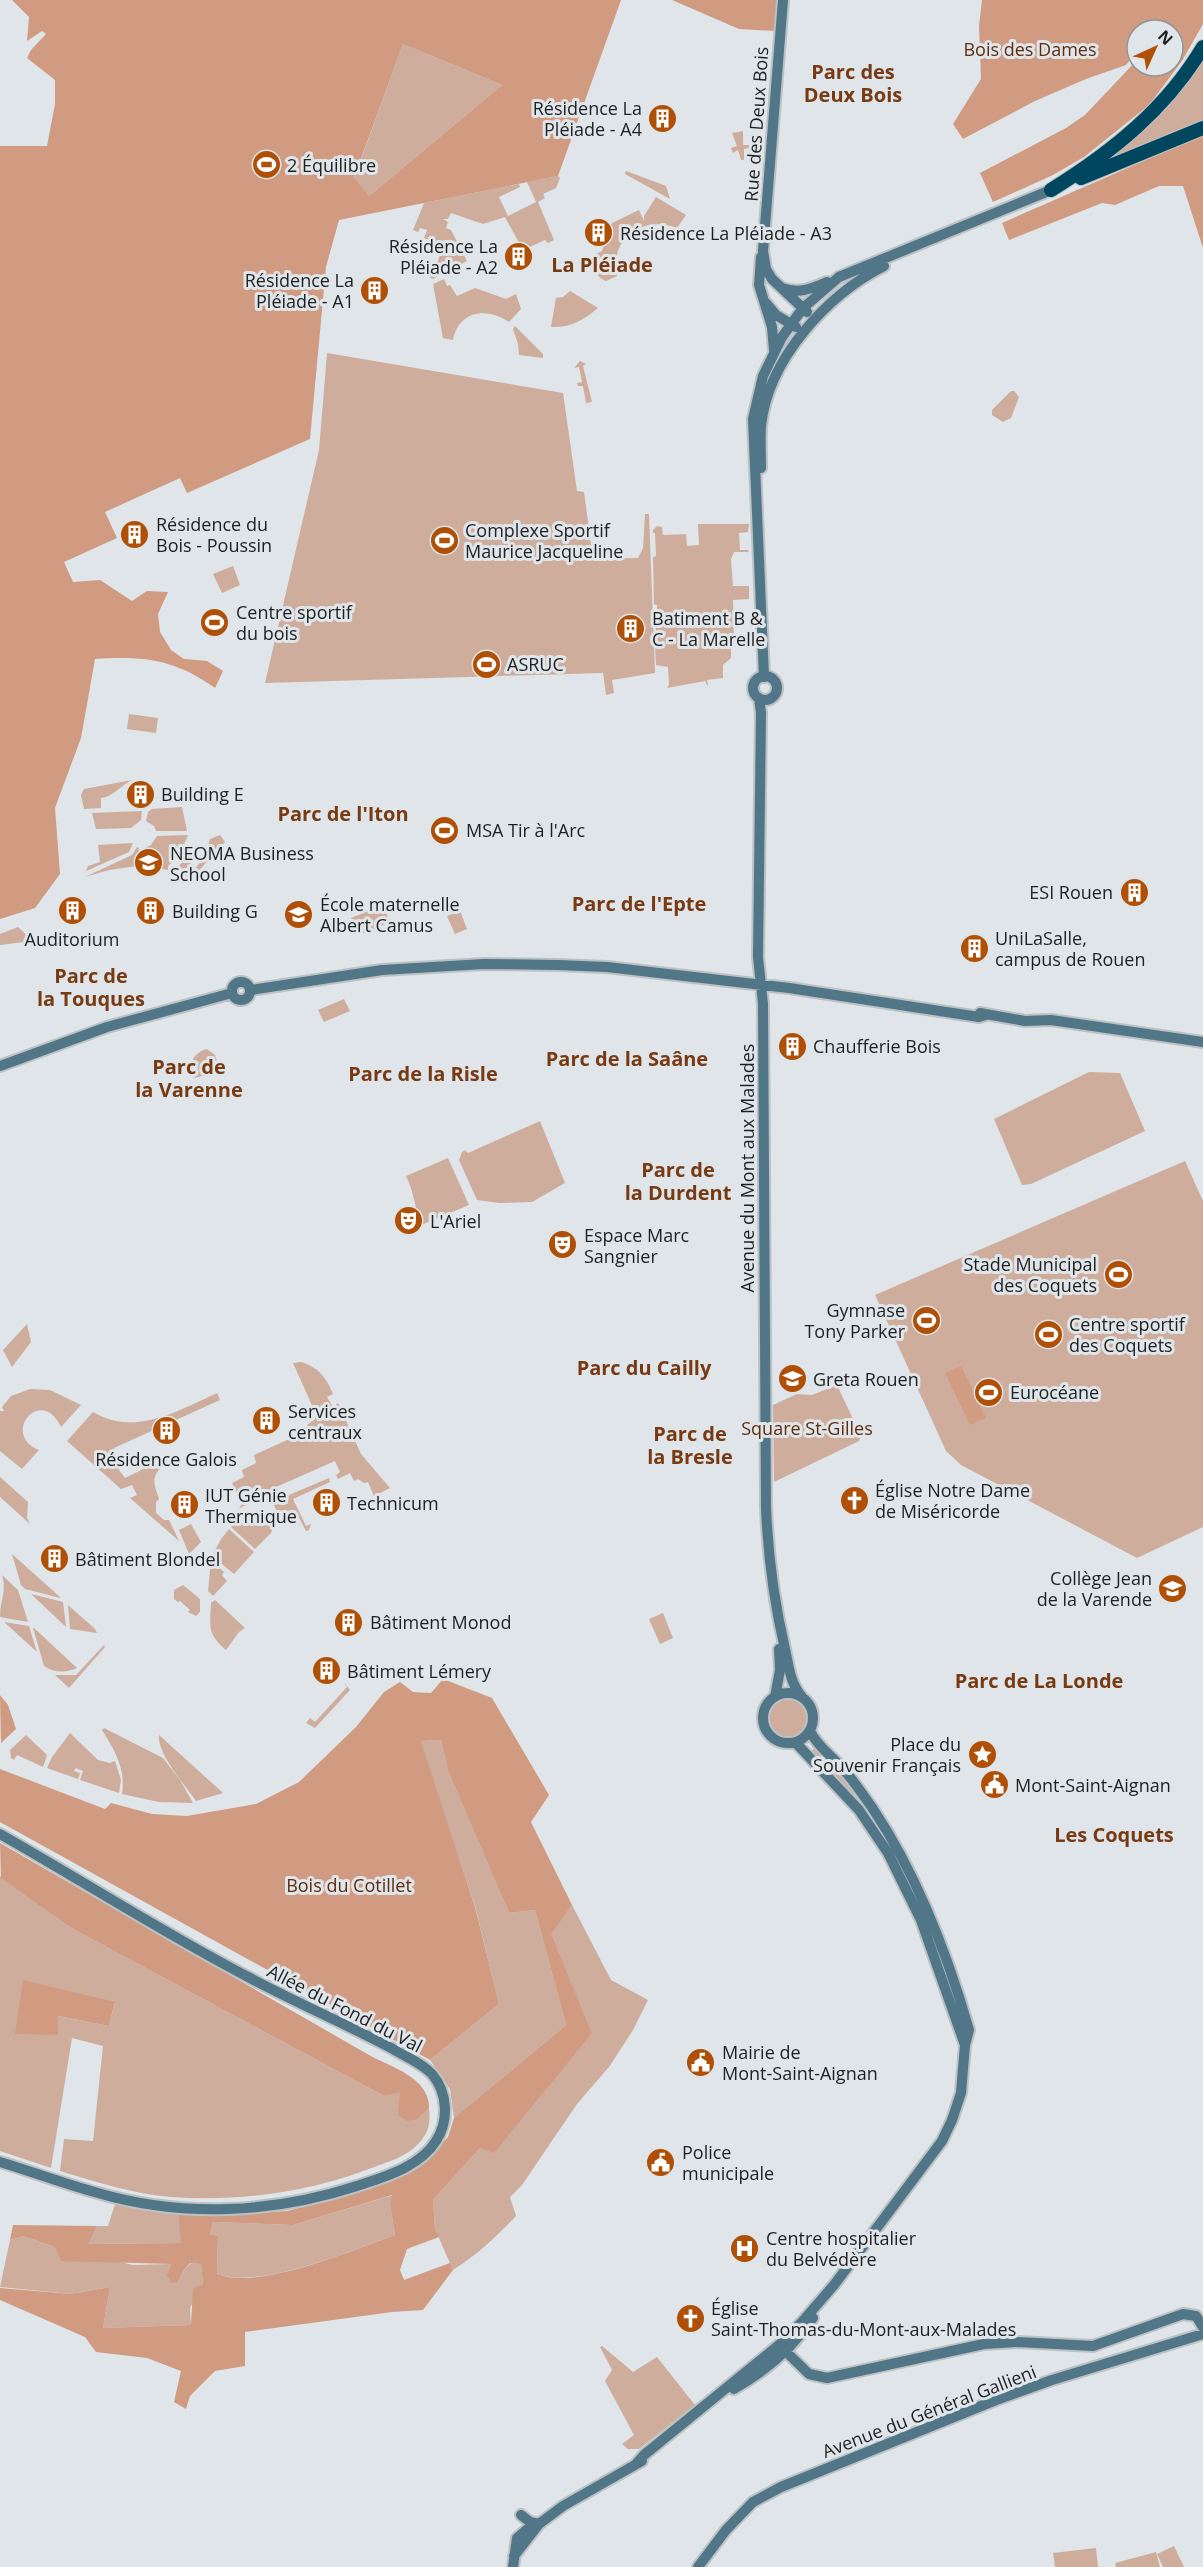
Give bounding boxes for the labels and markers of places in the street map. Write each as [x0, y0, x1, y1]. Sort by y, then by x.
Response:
place label: Résidence La Pléiade - A4 [533, 96, 642, 141]
building icon: Résidence La Pléiade - A4 [647, 102, 679, 134]
sports icon: 2 Équilibre [250, 149, 282, 181]
place label: 2 Équilibre [287, 153, 376, 177]
building icon: Résidence La Pléiade - A3 [583, 217, 615, 249]
place label: Résidence La Pléiade - A3 [620, 221, 832, 245]
place label: Résidence La Pléiade - A2 [389, 234, 498, 279]
building icon: Résidence La Pléiade - A2 [503, 240, 535, 272]
place label: Résidence La Pléiade - A1 [245, 268, 354, 313]
building icon: Résidence La Pléiade - A1 [359, 274, 391, 306]
place label: Résidence du Bois - Poussin [156, 512, 272, 557]
building icon: Résidence du Bois - Poussin [119, 518, 151, 550]
place label: Complexe Sportif Maurice Jacqueline [465, 518, 623, 563]
sports icon: Complexe Sportif Maurice Jacqueline [428, 524, 460, 556]
place label: Centre sportif du bois [236, 600, 353, 645]
sports icon: Centre sportif du bois [199, 606, 231, 638]
place label: Batiment B & C - La Marelle [652, 606, 765, 651]
building icon: Batiment B & C - La Marelle [615, 612, 647, 644]
sports icon: ASRUC [470, 648, 502, 680]
place label: ASRUC [507, 652, 564, 676]
building icon: Building E [124, 778, 156, 810]
place label: Building E [161, 782, 244, 806]
sports icon: MSA Tir à l'Arc [429, 814, 461, 846]
place label: MSA Tir à l'Arc [466, 818, 586, 842]
place label: NEOMA Business School [170, 841, 314, 886]
school or university icon: NEOMA Business School [133, 847, 165, 879]
building icon: ESI Rouen [1118, 876, 1150, 908]
place label: ESI Rouen [1029, 880, 1113, 904]
place label: École maternelle Albert Camus [320, 892, 460, 937]
building icon: Auditorium [56, 894, 88, 926]
building icon: Building G [135, 895, 167, 927]
school or university icon: École maternelle Albert Camus [283, 898, 315, 930]
place label: Building G [172, 899, 258, 923]
place label: UniLaSalle, campus de Rouen [995, 926, 1146, 971]
place label: Auditorium [25, 927, 119, 951]
building icon: UniLaSalle, campus de Rouen [958, 932, 990, 964]
building icon: Chaufferie Bois [776, 1030, 808, 1062]
place label: Chaufferie Bois [813, 1034, 941, 1058]
theatre icon: L'Ariel [393, 1205, 425, 1237]
place label: L'Ariel [430, 1209, 481, 1233]
place label: Espace Marc Sangnier [584, 1223, 690, 1268]
theatre icon: Espace Marc Sangnier [547, 1229, 579, 1261]
place label: Stade Municipal des Coquets [963, 1252, 1097, 1297]
sports icon: Stade Municipal des Coquets [1102, 1258, 1134, 1290]
place label: Gymnase Tony Parker [804, 1298, 906, 1343]
sports icon: Gymnase Tony Parker [910, 1304, 942, 1336]
place label: Centre sportif des Coquets [1069, 1312, 1186, 1357]
sports icon: Centre sportif des Coquets [1032, 1318, 1064, 1350]
school or university icon: Greta Rouen [776, 1363, 808, 1395]
place label: Greta Rouen [813, 1367, 919, 1391]
sports icon: Eurocéane [973, 1376, 1005, 1408]
place label: Eurocéane [1010, 1380, 1099, 1404]
place label: Services centraux [288, 1399, 363, 1444]
building icon: Services centraux [251, 1405, 283, 1437]
building icon: Résidence Galois [150, 1414, 182, 1446]
place label: Résidence Galois [95, 1447, 237, 1471]
place label: Église Notre Dame de Miséricorde [875, 1478, 1030, 1523]
place label: IUT Génie Thermique [205, 1483, 297, 1528]
church icon: Église Notre Dame de Miséricorde [838, 1484, 870, 1516]
building icon: Technicum [310, 1487, 342, 1519]
building icon: IUT Génie Thermique [168, 1489, 200, 1521]
place label: Technicum [347, 1491, 439, 1515]
building icon: Bâtiment Blondel [38, 1543, 70, 1575]
place label: Bâtiment Blondel [75, 1547, 220, 1571]
place label: Collège Jean de la Varende [1037, 1566, 1152, 1611]
school or university icon: Collège Jean de la Varende [1157, 1572, 1189, 1604]
building icon: Bâtiment Monod [333, 1606, 365, 1638]
place label: Bâtiment Monod [370, 1610, 511, 1634]
building icon: Bâtiment Lémery [310, 1655, 342, 1687]
place label: Bâtiment Lémery [347, 1659, 492, 1683]
place label: Place du Souvenir Français [813, 1732, 961, 1777]
place icon: Place du Souvenir Français [966, 1738, 998, 1770]
public building icon: Mont-Saint-Aignan [978, 1769, 1010, 1801]
place label: Mont-Saint-Aignan [1015, 1773, 1171, 1797]
place label: Mairie de Mont-Saint-Aignan [722, 2040, 878, 2085]
public building icon: Mairie de Mont-Saint-Aignan [685, 2046, 717, 2078]
place label: Police municipale [682, 2140, 774, 2185]
public building icon: Police municipale [645, 2146, 677, 2178]
place label: Centre hospitalier du Belvédère [766, 2226, 917, 2271]
hospital icon: Centre hospitalier du Belvédère [729, 2232, 761, 2264]
place label: Église Saint-Thomas-du-Mont-aux-Malades [711, 2296, 1016, 2341]
church icon: Église Saint-Thomas-du-Mont-aux-Malades [674, 2302, 706, 2334]

